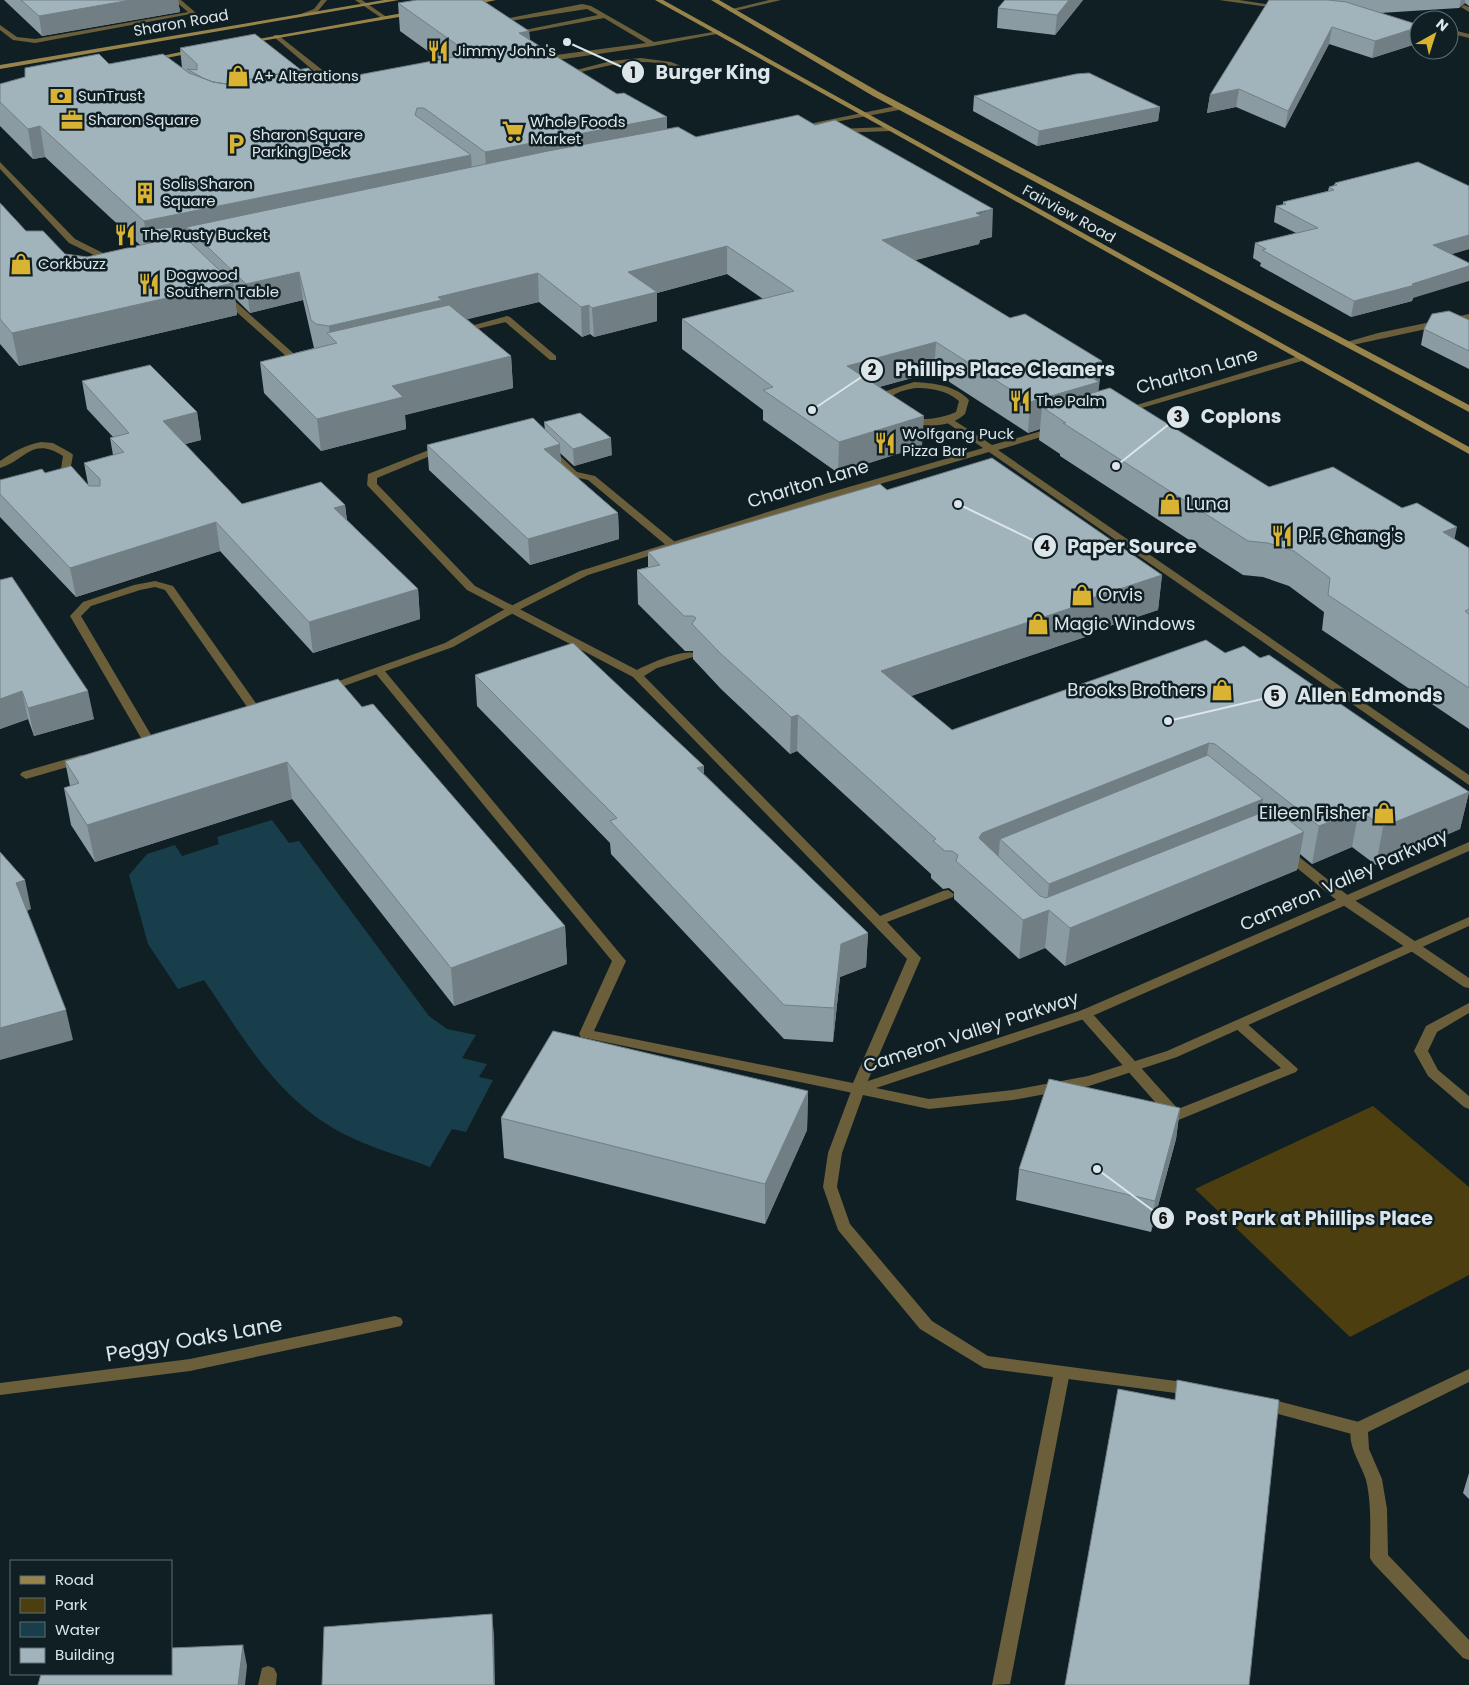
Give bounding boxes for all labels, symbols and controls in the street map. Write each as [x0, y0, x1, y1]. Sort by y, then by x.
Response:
street label: Sharon Road [132, 4, 230, 41]
north arrow [1409, 10, 1459, 60]
text: N [1432, 14, 1453, 36]
restaurant icon: Jimmy John's [425, 38, 451, 64]
place label: Jimmy John's [454, 40, 556, 61]
callout: Burger King [621, 55, 780, 89]
text: Burger King [656, 59, 770, 86]
text: 1 [630, 62, 636, 83]
shop icon: A+ Alterations [225, 63, 251, 89]
place label: A+ Alterations [254, 65, 359, 86]
bank icon: SunTrust [48, 83, 74, 109]
place label: SunTrust [78, 85, 143, 106]
office icon: Sharon Square [59, 107, 85, 133]
place label: Sharon Square [88, 109, 199, 130]
place label: Whole Foods Market [530, 111, 626, 149]
supermarket icon: Whole Foods Market [500, 118, 526, 144]
place label: Sharon Square Parking Deck [252, 124, 363, 162]
parking icon: Sharon Square Parking Deck [223, 131, 249, 157]
place label: Solis Sharon Square [162, 173, 253, 211]
street label: Fairview Road [1019, 179, 1120, 248]
building icon: Solis Sharon Square [132, 180, 158, 206]
restaurant icon: The Rusty Bucket [112, 222, 138, 248]
place label: The Rusty Bucket [142, 224, 268, 245]
shop icon: Corkbuzz [8, 251, 34, 277]
place label: Corkbuzz [38, 253, 106, 274]
place label: Dogwood Southern Table [166, 264, 279, 302]
restaurant icon: Dogwood Southern Table [136, 271, 162, 297]
street label: Charlton Lane [1133, 341, 1261, 400]
callout: Phillips Place Cleaners [860, 353, 1125, 387]
text: Phillips Place Cleaners [895, 356, 1115, 383]
text: 2 [868, 359, 877, 380]
restaurant icon: The Palm [1007, 388, 1033, 414]
place label: The Palm [1036, 390, 1105, 411]
callout: Coplons [1166, 400, 1292, 434]
text: Coplons [1201, 403, 1281, 430]
text: 3 [1173, 406, 1183, 427]
place label: Wolfgang Puck Pizza Bar [902, 423, 1014, 461]
restaurant icon: Wolfgang Puck Pizza Bar [872, 430, 898, 456]
street label: Charlton Lane [744, 453, 872, 514]
shop icon: Luna [1157, 491, 1183, 517]
place label: Luna [1186, 491, 1229, 516]
restaurant icon: P.F. Chang's [1269, 523, 1295, 549]
place label: P.F. Chang's [1298, 523, 1403, 548]
callout: Paper Source [1033, 529, 1207, 563]
text: Paper Source [1067, 533, 1197, 560]
text: 4 [1040, 535, 1050, 556]
shop icon: Orvis [1069, 582, 1095, 608]
place label: Orvis [1098, 582, 1143, 607]
shop icon: Magic Windows [1025, 611, 1051, 637]
place label: Magic Windows [1054, 611, 1195, 636]
place label: Brooks Brothers [1067, 677, 1206, 702]
shop icon: Brooks Brothers [1209, 677, 1235, 703]
callout: Allen Edmonds [1262, 679, 1453, 713]
text: Allen Edmonds [1297, 682, 1443, 709]
text: 5 [1270, 685, 1280, 706]
place label: Eileen Fisher [1259, 800, 1368, 825]
shop icon: Eileen Fisher [1371, 800, 1397, 826]
street label: Cameron Valley Parkway [1236, 822, 1452, 937]
street label: Cameron Valley Parkway [860, 985, 1082, 1078]
callout: Post Park at Phillips Place [1150, 1201, 1443, 1235]
text: Post Park at Phillips Place [1185, 1205, 1433, 1232]
text: 6 [1158, 1208, 1168, 1229]
street label: Peggy Oaks Lane [103, 1309, 284, 1368]
legend [10, 1560, 172, 1675]
text: Road [55, 1569, 94, 1590]
text: Park [55, 1594, 87, 1615]
text: Water [55, 1619, 101, 1640]
text: Building [55, 1644, 115, 1665]

